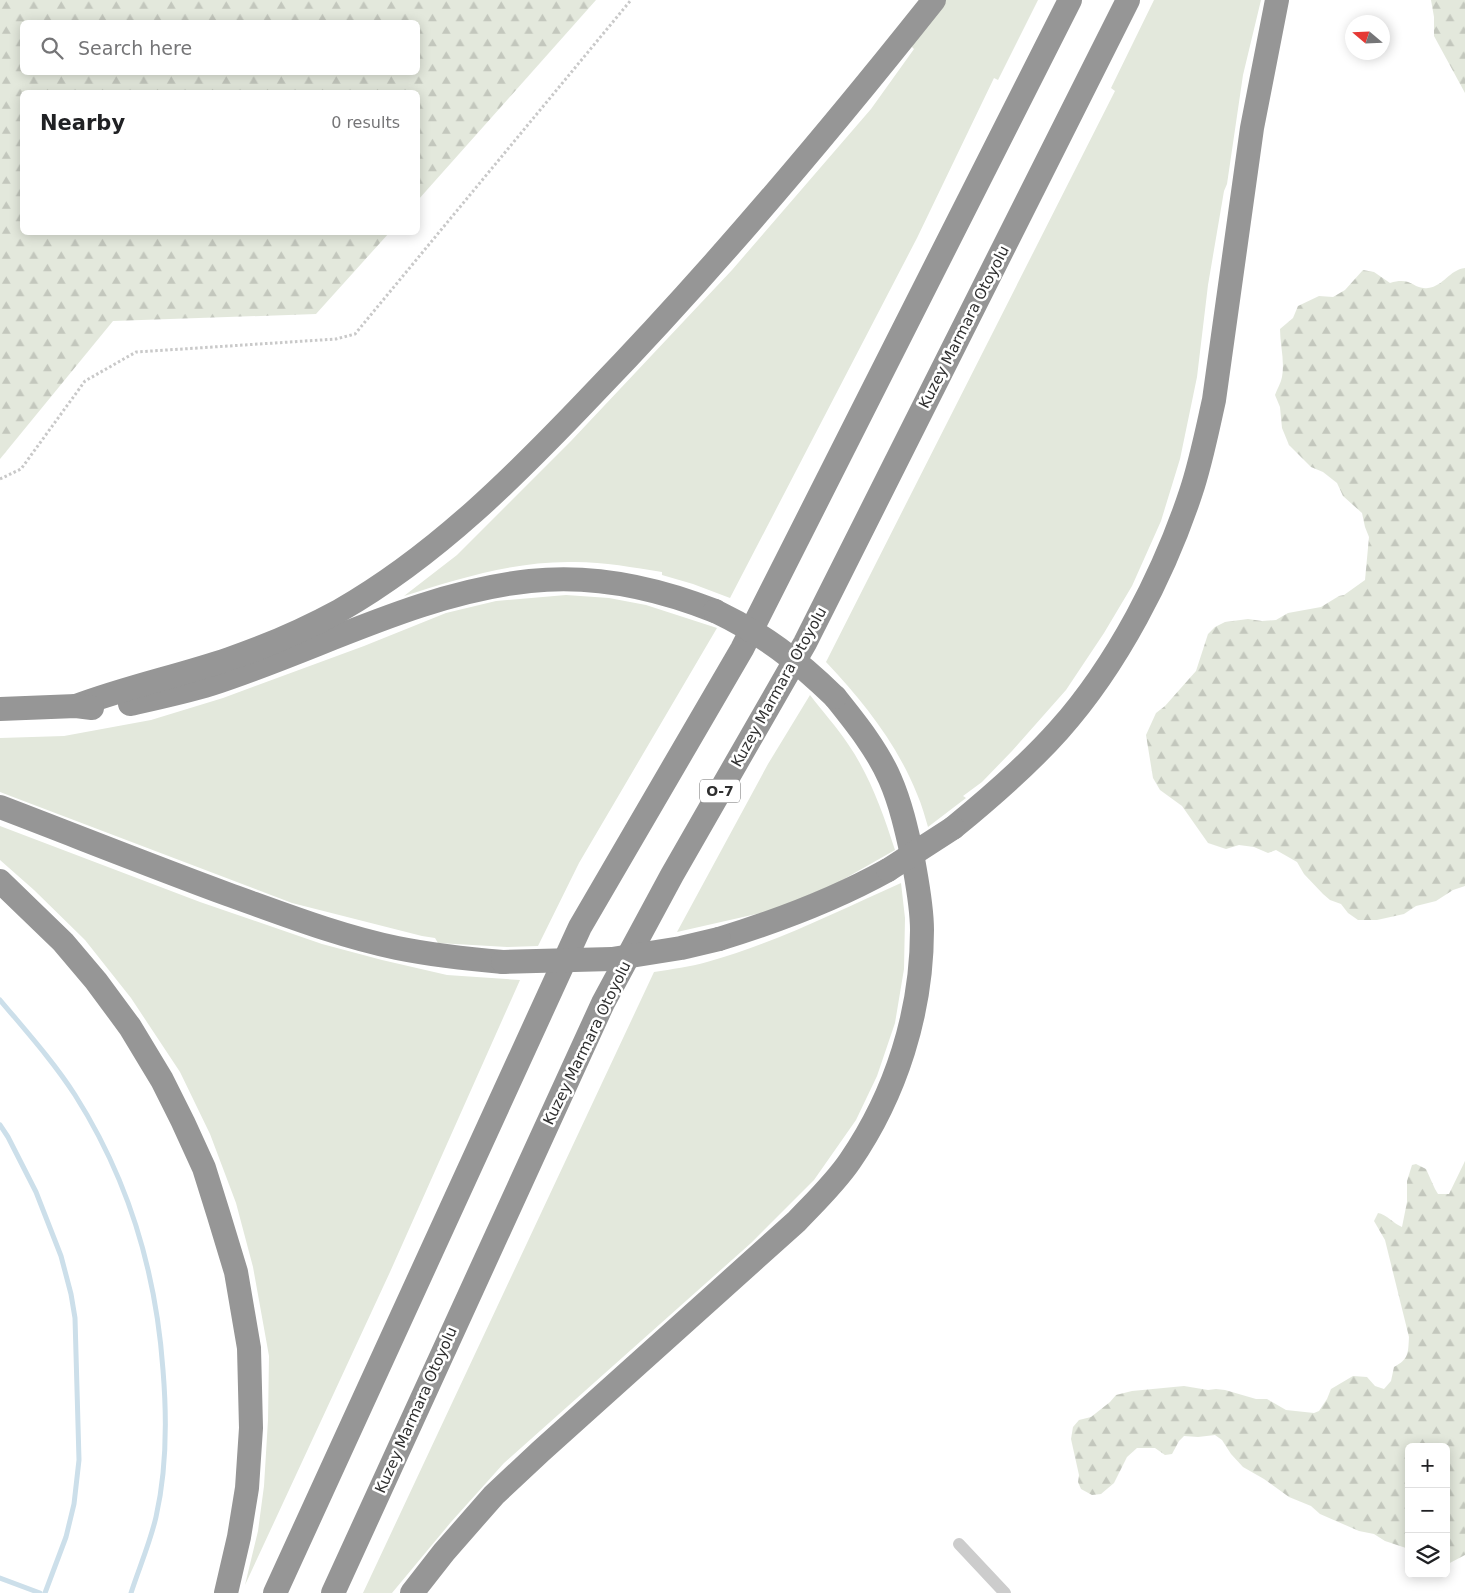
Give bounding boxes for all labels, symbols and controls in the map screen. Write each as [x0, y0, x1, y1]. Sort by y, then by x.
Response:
north arrow [1345, 15, 1390, 60]
search box [20, 20, 420, 75]
icon: search [38, 34, 66, 62]
text: Search here [78, 37, 192, 59]
text: Nearby [40, 111, 125, 135]
text: 0 results [331, 113, 400, 132]
street label: Kuzey Marmara Otoyolu [915, 243, 1013, 411]
street label: Kuzey Marmara Otoyolu [728, 604, 830, 770]
road number: O-7 [700, 779, 740, 802]
street label: Kuzey Marmara Otoyolu [539, 958, 635, 1128]
street label: Kuzey Marmara Otoyolu [371, 1324, 461, 1496]
map controls [1405, 1443, 1450, 1578]
button: + [1405, 1443, 1450, 1488]
button: − [1405, 1488, 1450, 1533]
button: layers [1405, 1533, 1450, 1578]

